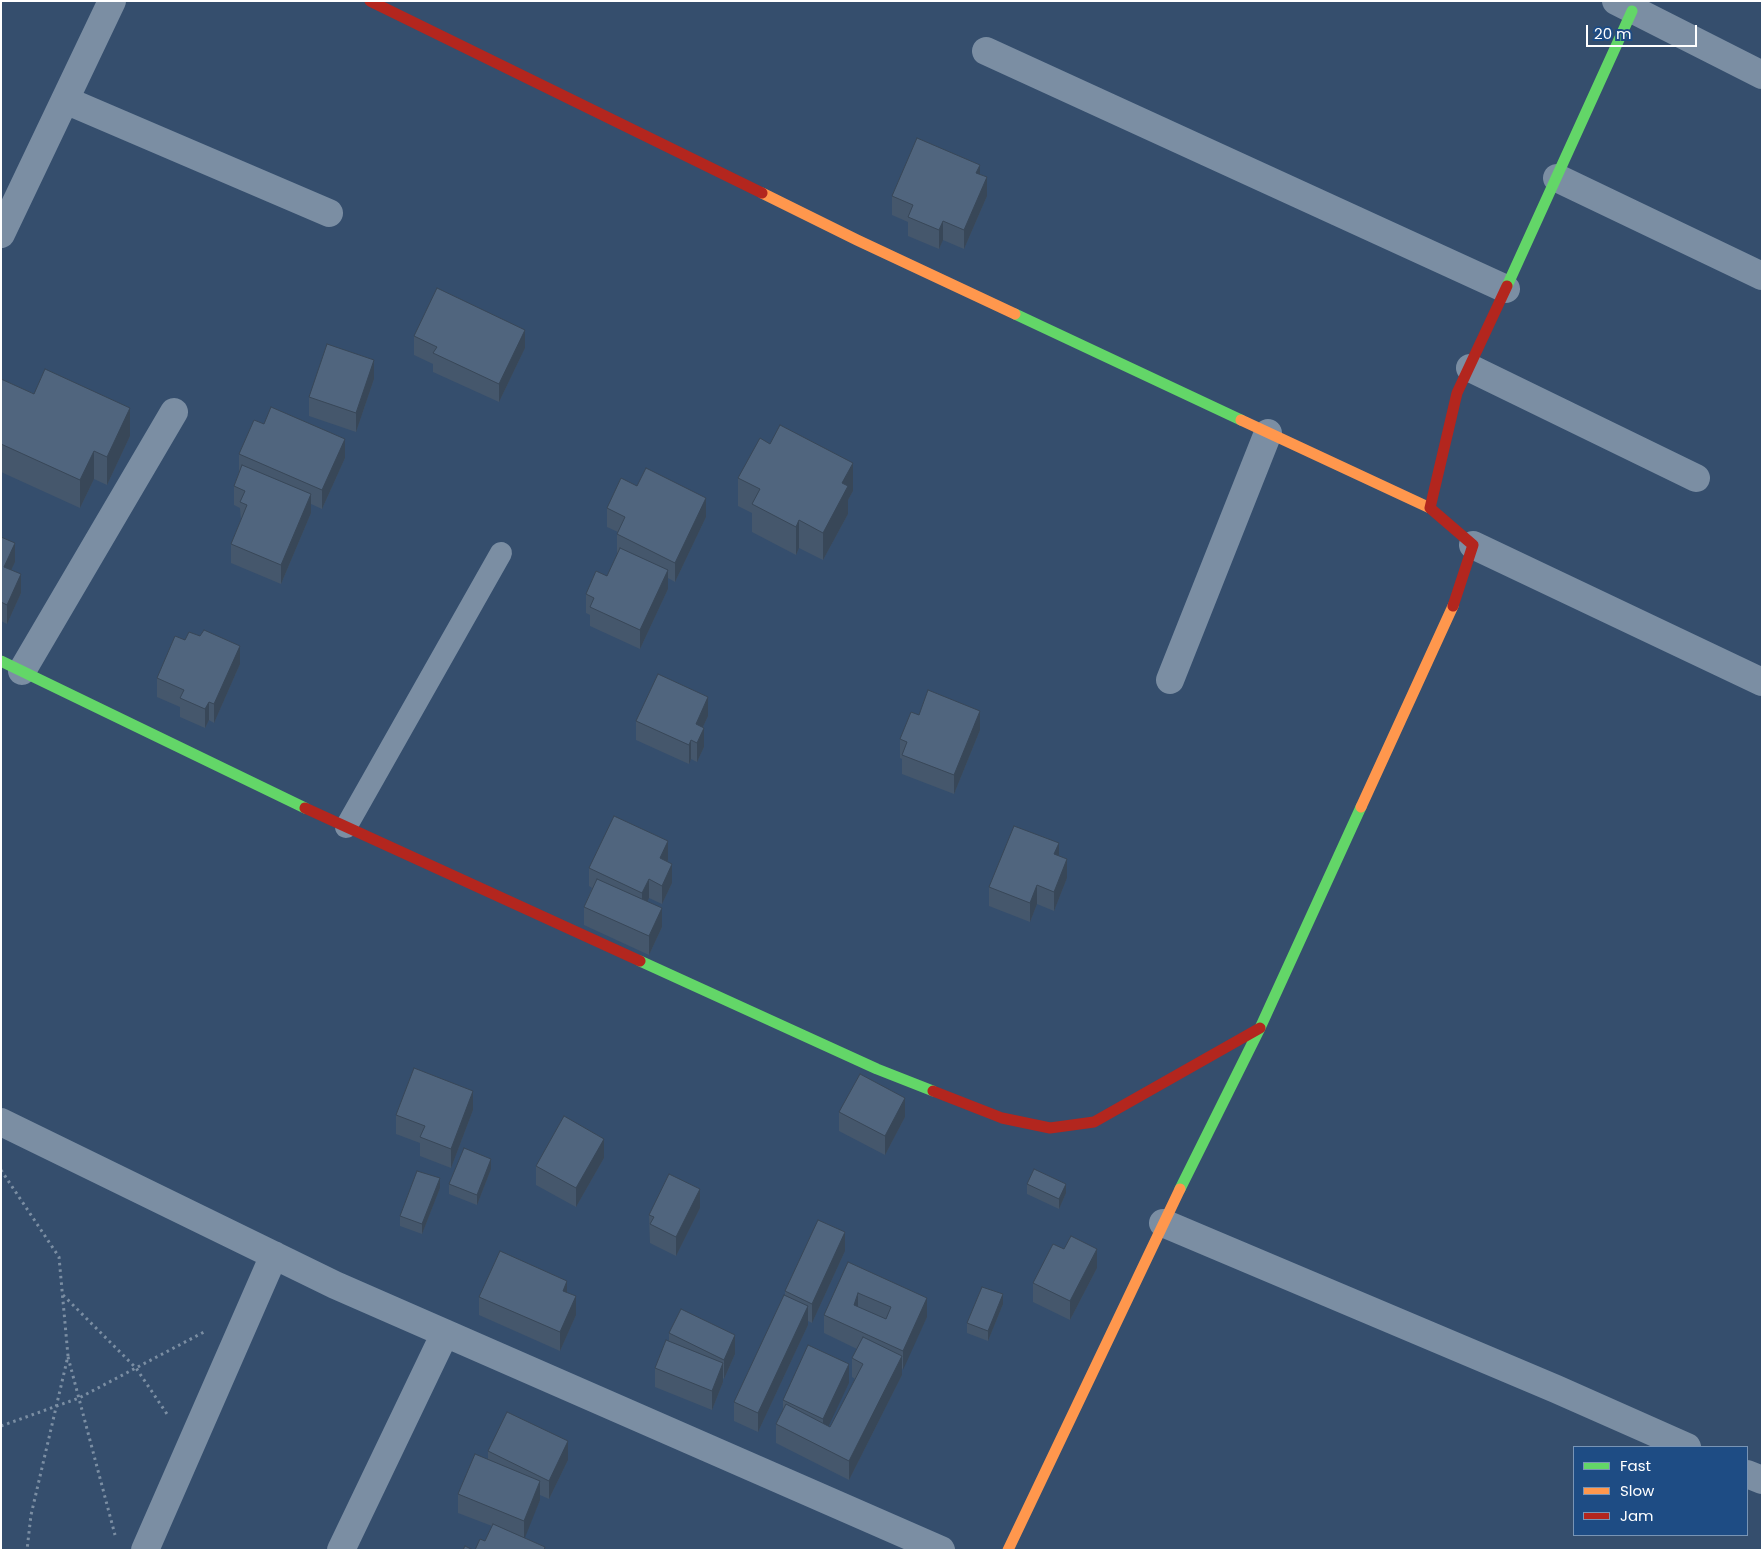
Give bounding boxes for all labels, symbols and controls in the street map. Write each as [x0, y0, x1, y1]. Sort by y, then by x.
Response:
scale bar [1588, 15, 1699, 47]
text: 20 m [1594, 23, 1632, 44]
legend [1573, 1446, 1748, 1536]
text: Fast [1620, 1455, 1651, 1476]
text: Slow [1620, 1480, 1654, 1501]
text: Jam [1620, 1505, 1654, 1526]

